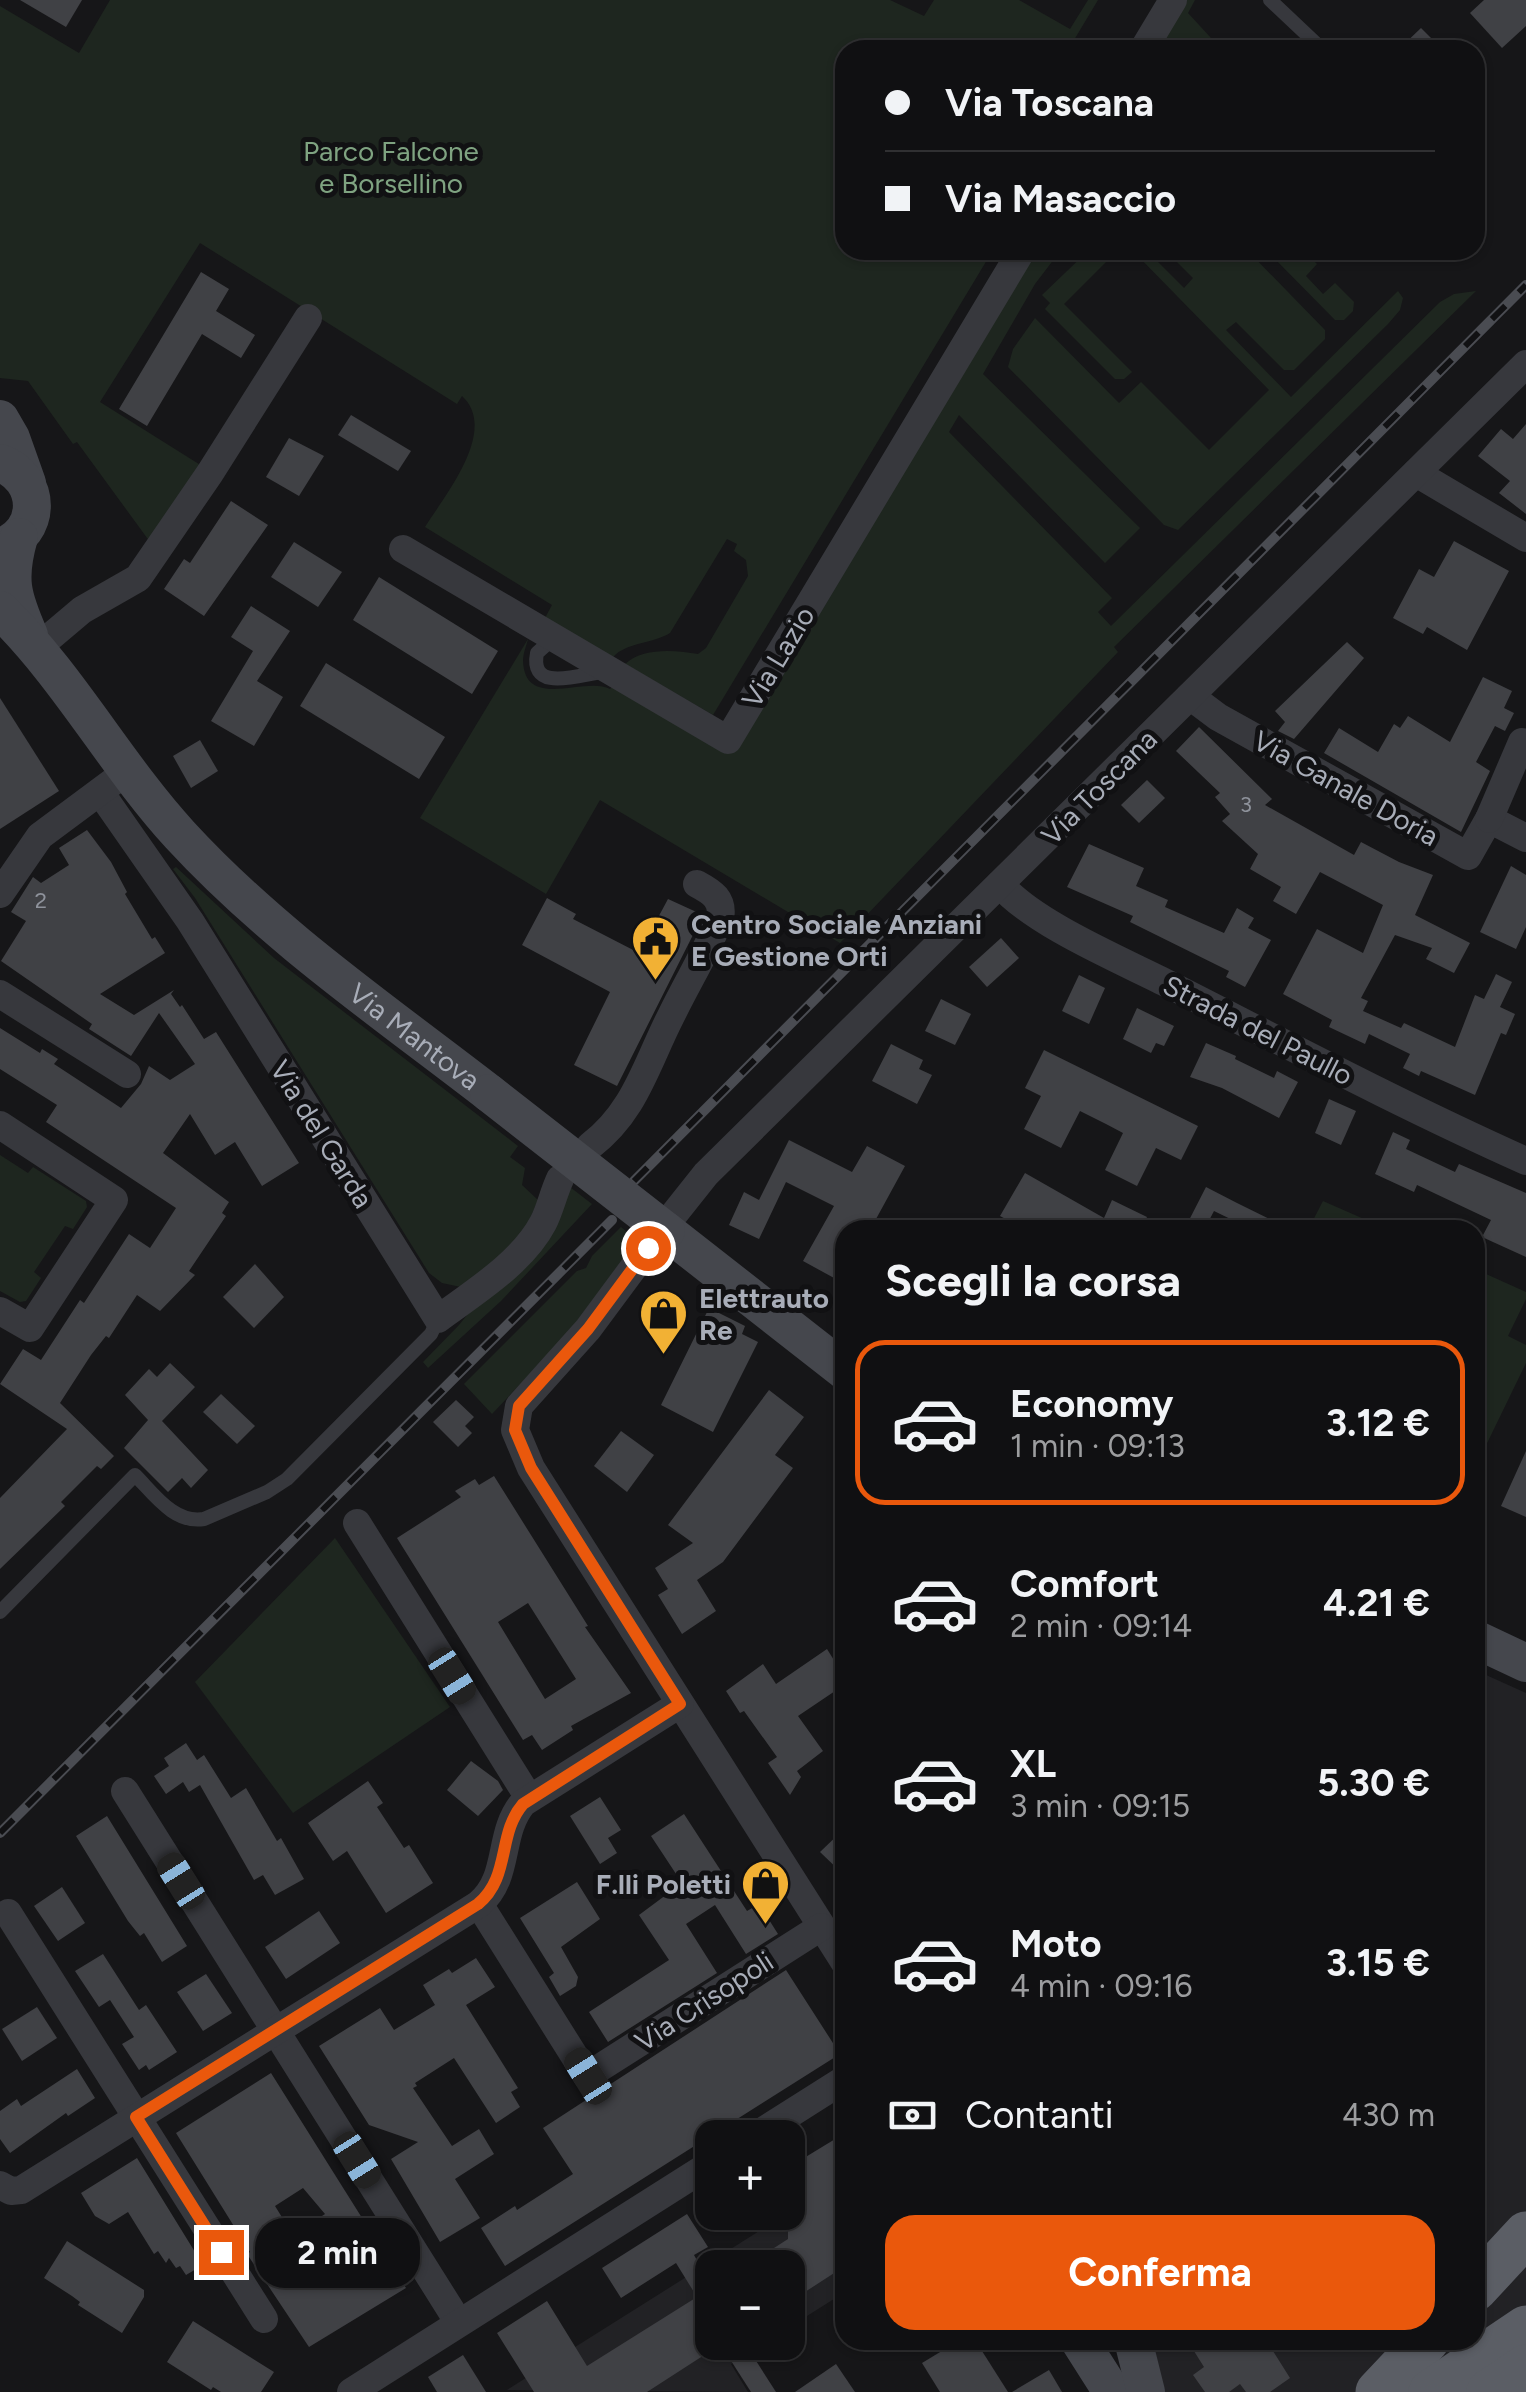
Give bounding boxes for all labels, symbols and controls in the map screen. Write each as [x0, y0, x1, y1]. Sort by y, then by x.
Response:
text: Via Toscana [945, 80, 1154, 126]
park label: Parco Falcone e Borsellino [303, 134, 479, 200]
text: Via Masaccio [945, 176, 1176, 222]
street label: Via Lazio [734, 600, 822, 714]
street label: Via Toscana [1034, 722, 1164, 852]
street label: Via Ganale Doria [1247, 723, 1445, 853]
house number: 3 [1240, 791, 1252, 818]
house number: 2 [35, 887, 47, 914]
place label: Centro Sociale Anziani E Gestione Orti [691, 907, 982, 973]
public building icon: Centro Sociale Anziani E Gestione Orti [630, 914, 682, 982]
street label: Strada del Paullo [1157, 968, 1359, 1092]
street label: Via Mantova [342, 976, 487, 1097]
street label: Via del Garda [263, 1054, 381, 1214]
route start [626, 1226, 671, 1271]
text: Scegli la corsa [885, 1253, 1181, 1307]
place label: Elettrauto Re [699, 1281, 829, 1347]
shop icon: Elettrauto Re [638, 1288, 690, 1356]
icon: car [890, 1378, 980, 1468]
text: Economy [1010, 1381, 1173, 1427]
text: 3.12 € [1326, 1400, 1430, 1446]
text: 1 min · 09:13 [1010, 1427, 1185, 1465]
icon: car [890, 1558, 980, 1648]
text: Comfort [1010, 1561, 1159, 1607]
text: 4.21 € [1323, 1580, 1430, 1626]
text: 2 min · 09:14 [1010, 1607, 1192, 1645]
car [423, 1643, 481, 1709]
icon: car [890, 1738, 980, 1828]
text: XL [1010, 1741, 1056, 1787]
text: 5.30 € [1317, 1760, 1430, 1806]
text: 3 min · 09:15 [1010, 1787, 1190, 1825]
car [152, 1848, 210, 1914]
shop icon: F.lli Poletti [740, 1858, 792, 1926]
place label: F.lli Poletti [596, 1867, 731, 1901]
icon: car [890, 1918, 980, 2008]
text: Moto [1010, 1921, 1102, 1967]
text: 3.15 € [1326, 1940, 1430, 1986]
street label: Via Crisopoli [628, 1944, 780, 2058]
text: 4 min · 09:16 [1010, 1967, 1192, 2005]
car [559, 2043, 617, 2109]
icon: cash [885, 2088, 940, 2143]
text: Contanti [965, 2092, 1114, 2138]
text: 430 m [1342, 2096, 1435, 2134]
map controls [695, 2120, 805, 2360]
button: + [695, 2120, 805, 2230]
car [328, 2127, 386, 2193]
button: Conferma [885, 2215, 1435, 2330]
callout: 2 min [256, 2217, 421, 2287]
route end [199, 2230, 244, 2275]
text: 2 min [297, 2234, 378, 2272]
button: − [695, 2250, 805, 2360]

